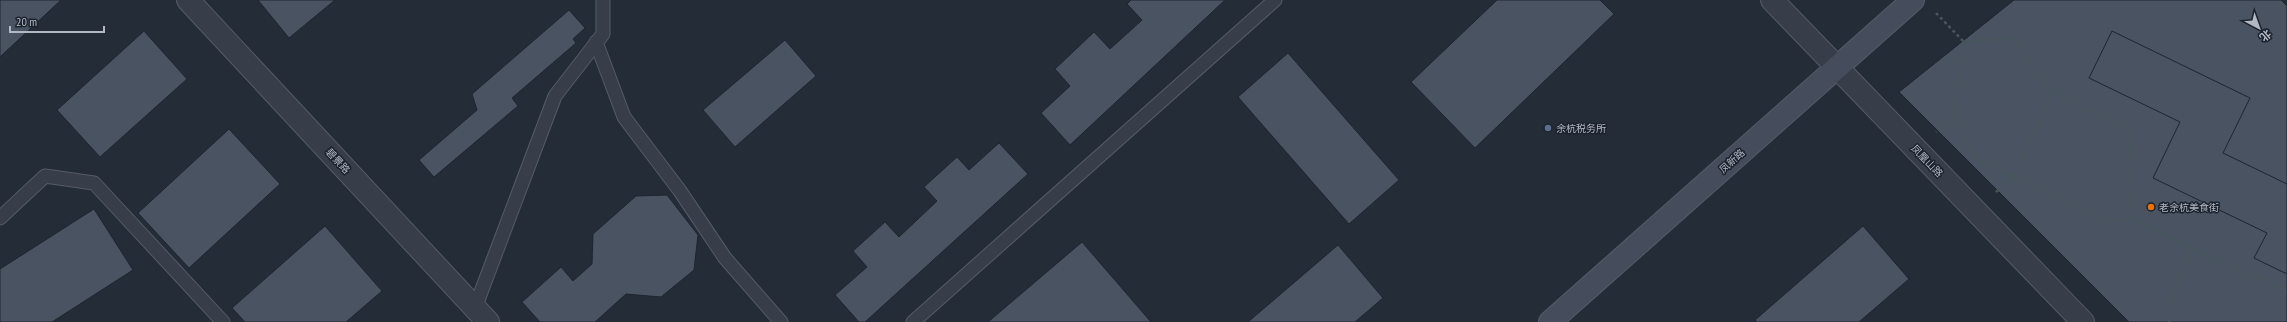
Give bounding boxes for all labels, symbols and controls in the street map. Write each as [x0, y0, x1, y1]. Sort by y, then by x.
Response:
scale bar [10, 8, 104, 34]
north arrow [2239, 8, 2279, 48]
text: 20 m [16, 14, 37, 29]
text: 北 [2257, 27, 2274, 44]
place label: 余杭税务所 [1556, 122, 1606, 135]
marker: 余杭税务所 [1543, 123, 1553, 133]
street label: 凤凰山路 [1908, 142, 1946, 180]
street label: 碧景路 [323, 146, 353, 176]
street label: 凤新路 [1717, 146, 1747, 176]
place label: 老余杭美食街 [2159, 201, 2219, 214]
marker: 老余杭美食街 [2146, 202, 2156, 212]

